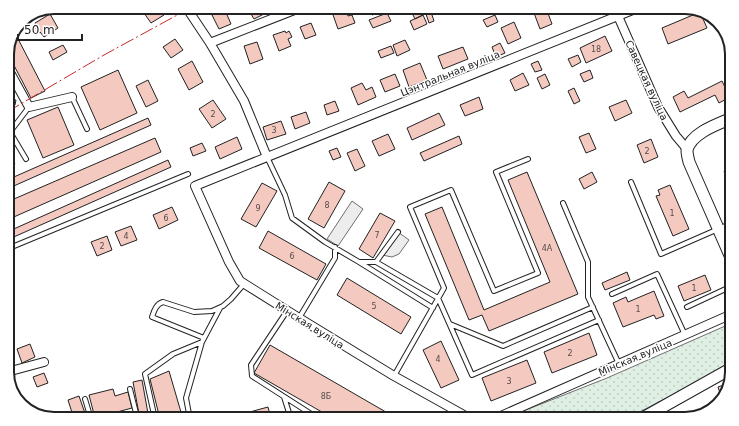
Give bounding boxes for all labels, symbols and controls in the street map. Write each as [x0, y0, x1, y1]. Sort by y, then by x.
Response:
scale bar [18, 16, 82, 42]
text: 50 m [24, 23, 55, 37]
street label: Савецкая вуліца [623, 38, 670, 122]
house number: 18 [591, 45, 601, 54]
street label: Цэнтральная вуліца [399, 48, 501, 98]
house number: 2 [210, 110, 216, 119]
house number: 3 [271, 126, 277, 135]
house number: 2 [644, 147, 650, 156]
house number: 8 [324, 201, 330, 210]
house number: 9 [255, 204, 261, 213]
house number: 1 [669, 209, 675, 218]
house number: 6 [163, 214, 169, 223]
house number: 7 [374, 231, 380, 240]
house number: 4 [123, 232, 129, 241]
house number: 2 [99, 242, 105, 251]
house number: 4А [542, 244, 553, 253]
house number: 6 [289, 252, 295, 261]
house number: 1 [691, 284, 697, 293]
street label: Мінская вуліца [273, 300, 346, 351]
house number: 5 [371, 302, 377, 311]
house number: 1 [635, 305, 641, 314]
street label: Мінская вуліца [597, 337, 674, 378]
house number: 2 [567, 349, 573, 358]
house number: 4 [435, 355, 441, 364]
house number: 3 [506, 377, 512, 386]
house number: 8Б [321, 392, 331, 401]

